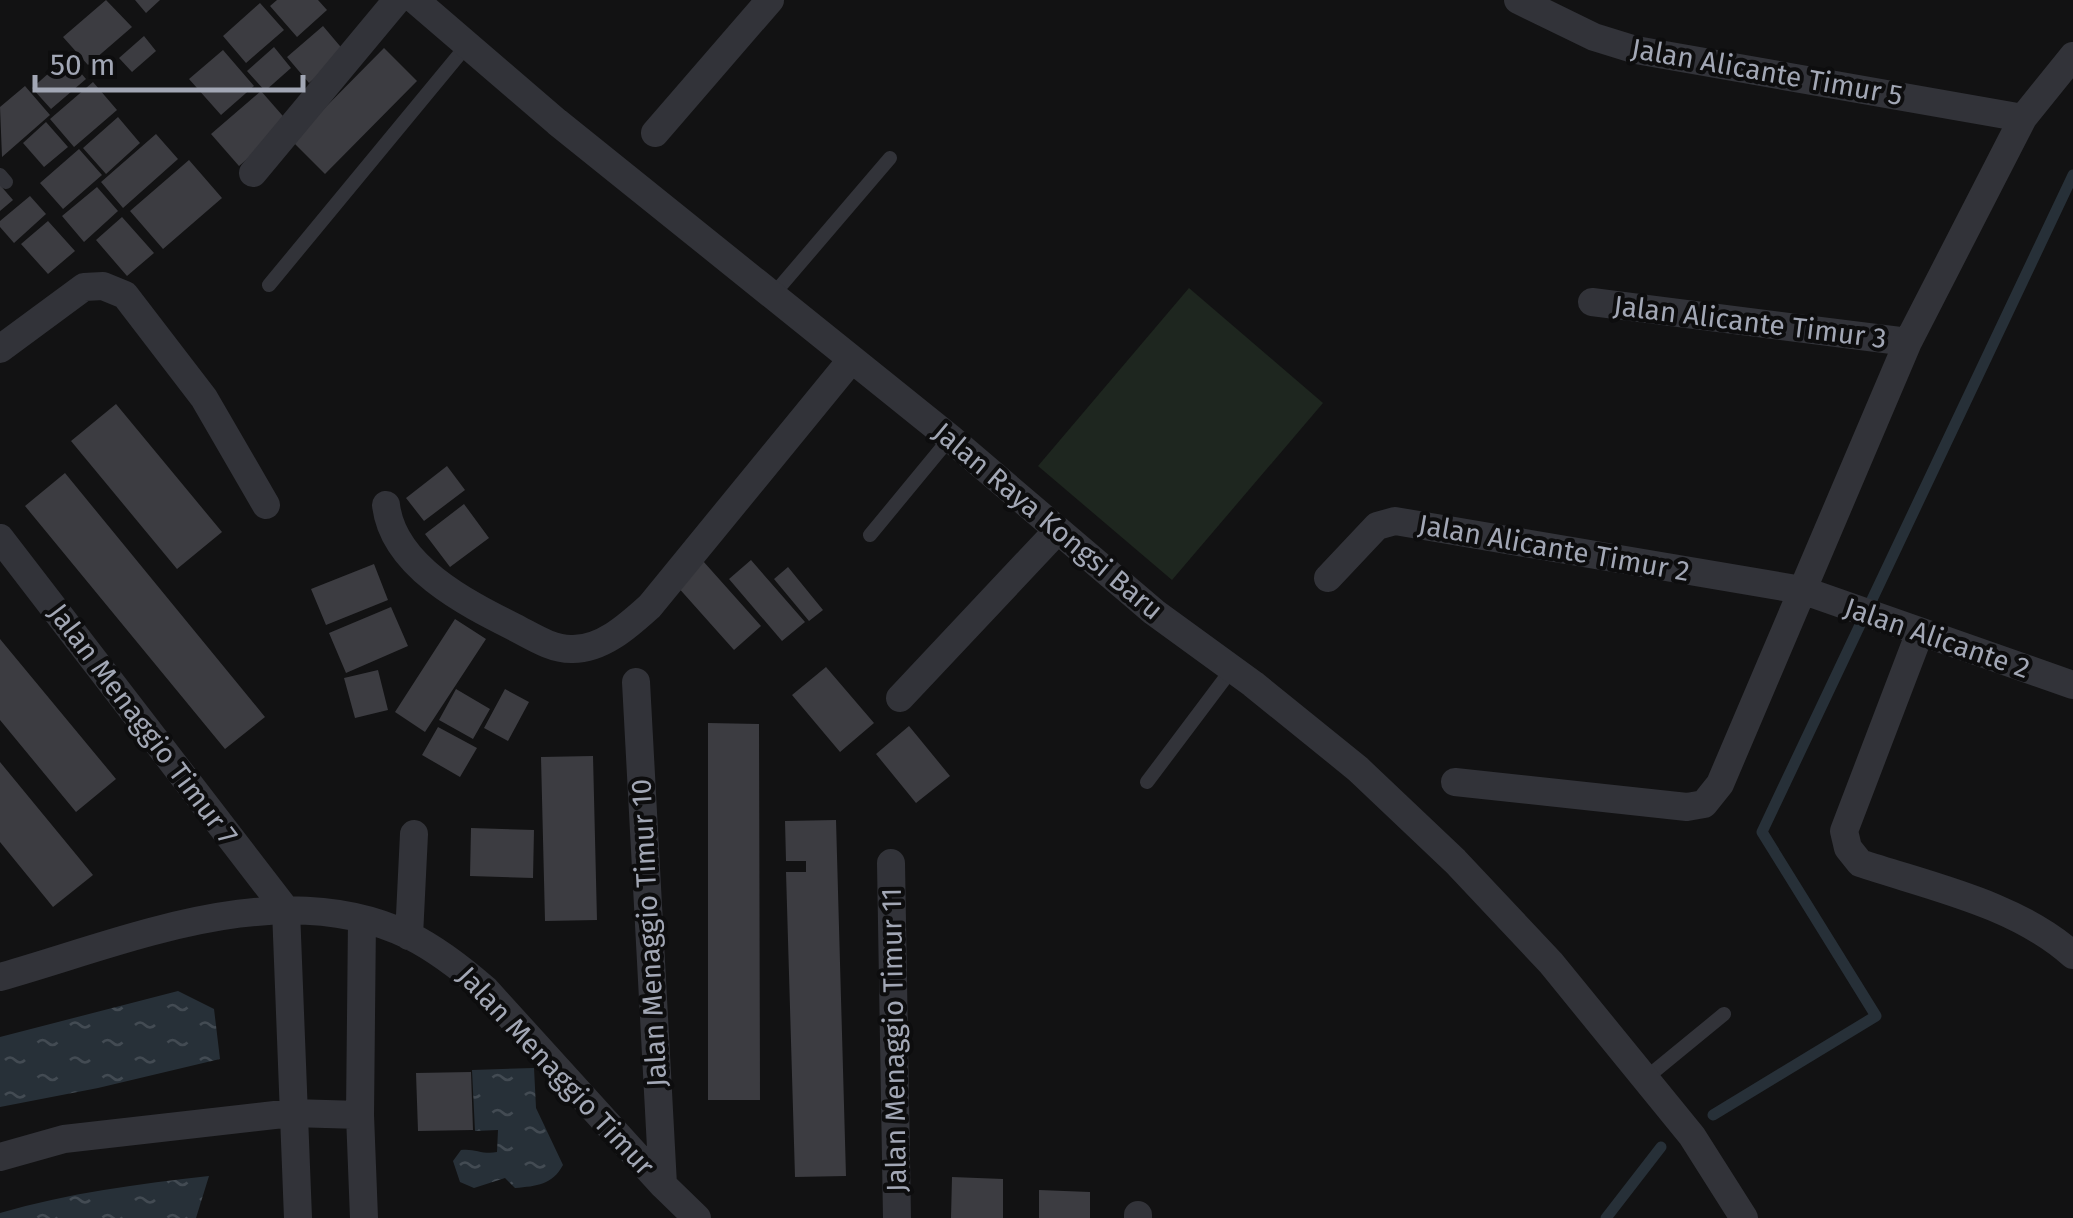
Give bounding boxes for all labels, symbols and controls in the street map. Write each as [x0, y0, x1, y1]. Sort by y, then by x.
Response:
scale bar [35, 30, 302, 92]
street label: Jalan Alicante Timur 5 [1629, 32, 1905, 112]
text: 50 m [50, 47, 115, 83]
street label: Jalan Alicante Timur 3 [1612, 289, 1888, 355]
street label: Jalan Raya Kongsi Baru [927, 415, 1169, 627]
street label: Jalan Alicante Timur 2 [1416, 508, 1692, 588]
street label: Jalan Alicante 2 [1840, 591, 2034, 685]
street label: Jalan Menaggio Timur 7 [42, 597, 244, 851]
street label: Jalan Menaggio Timur 10 [624, 778, 674, 1088]
street label: Jalan Menaggio Timur 11 [875, 887, 913, 1193]
street label: Jalan Menaggio Timur [451, 960, 661, 1182]

